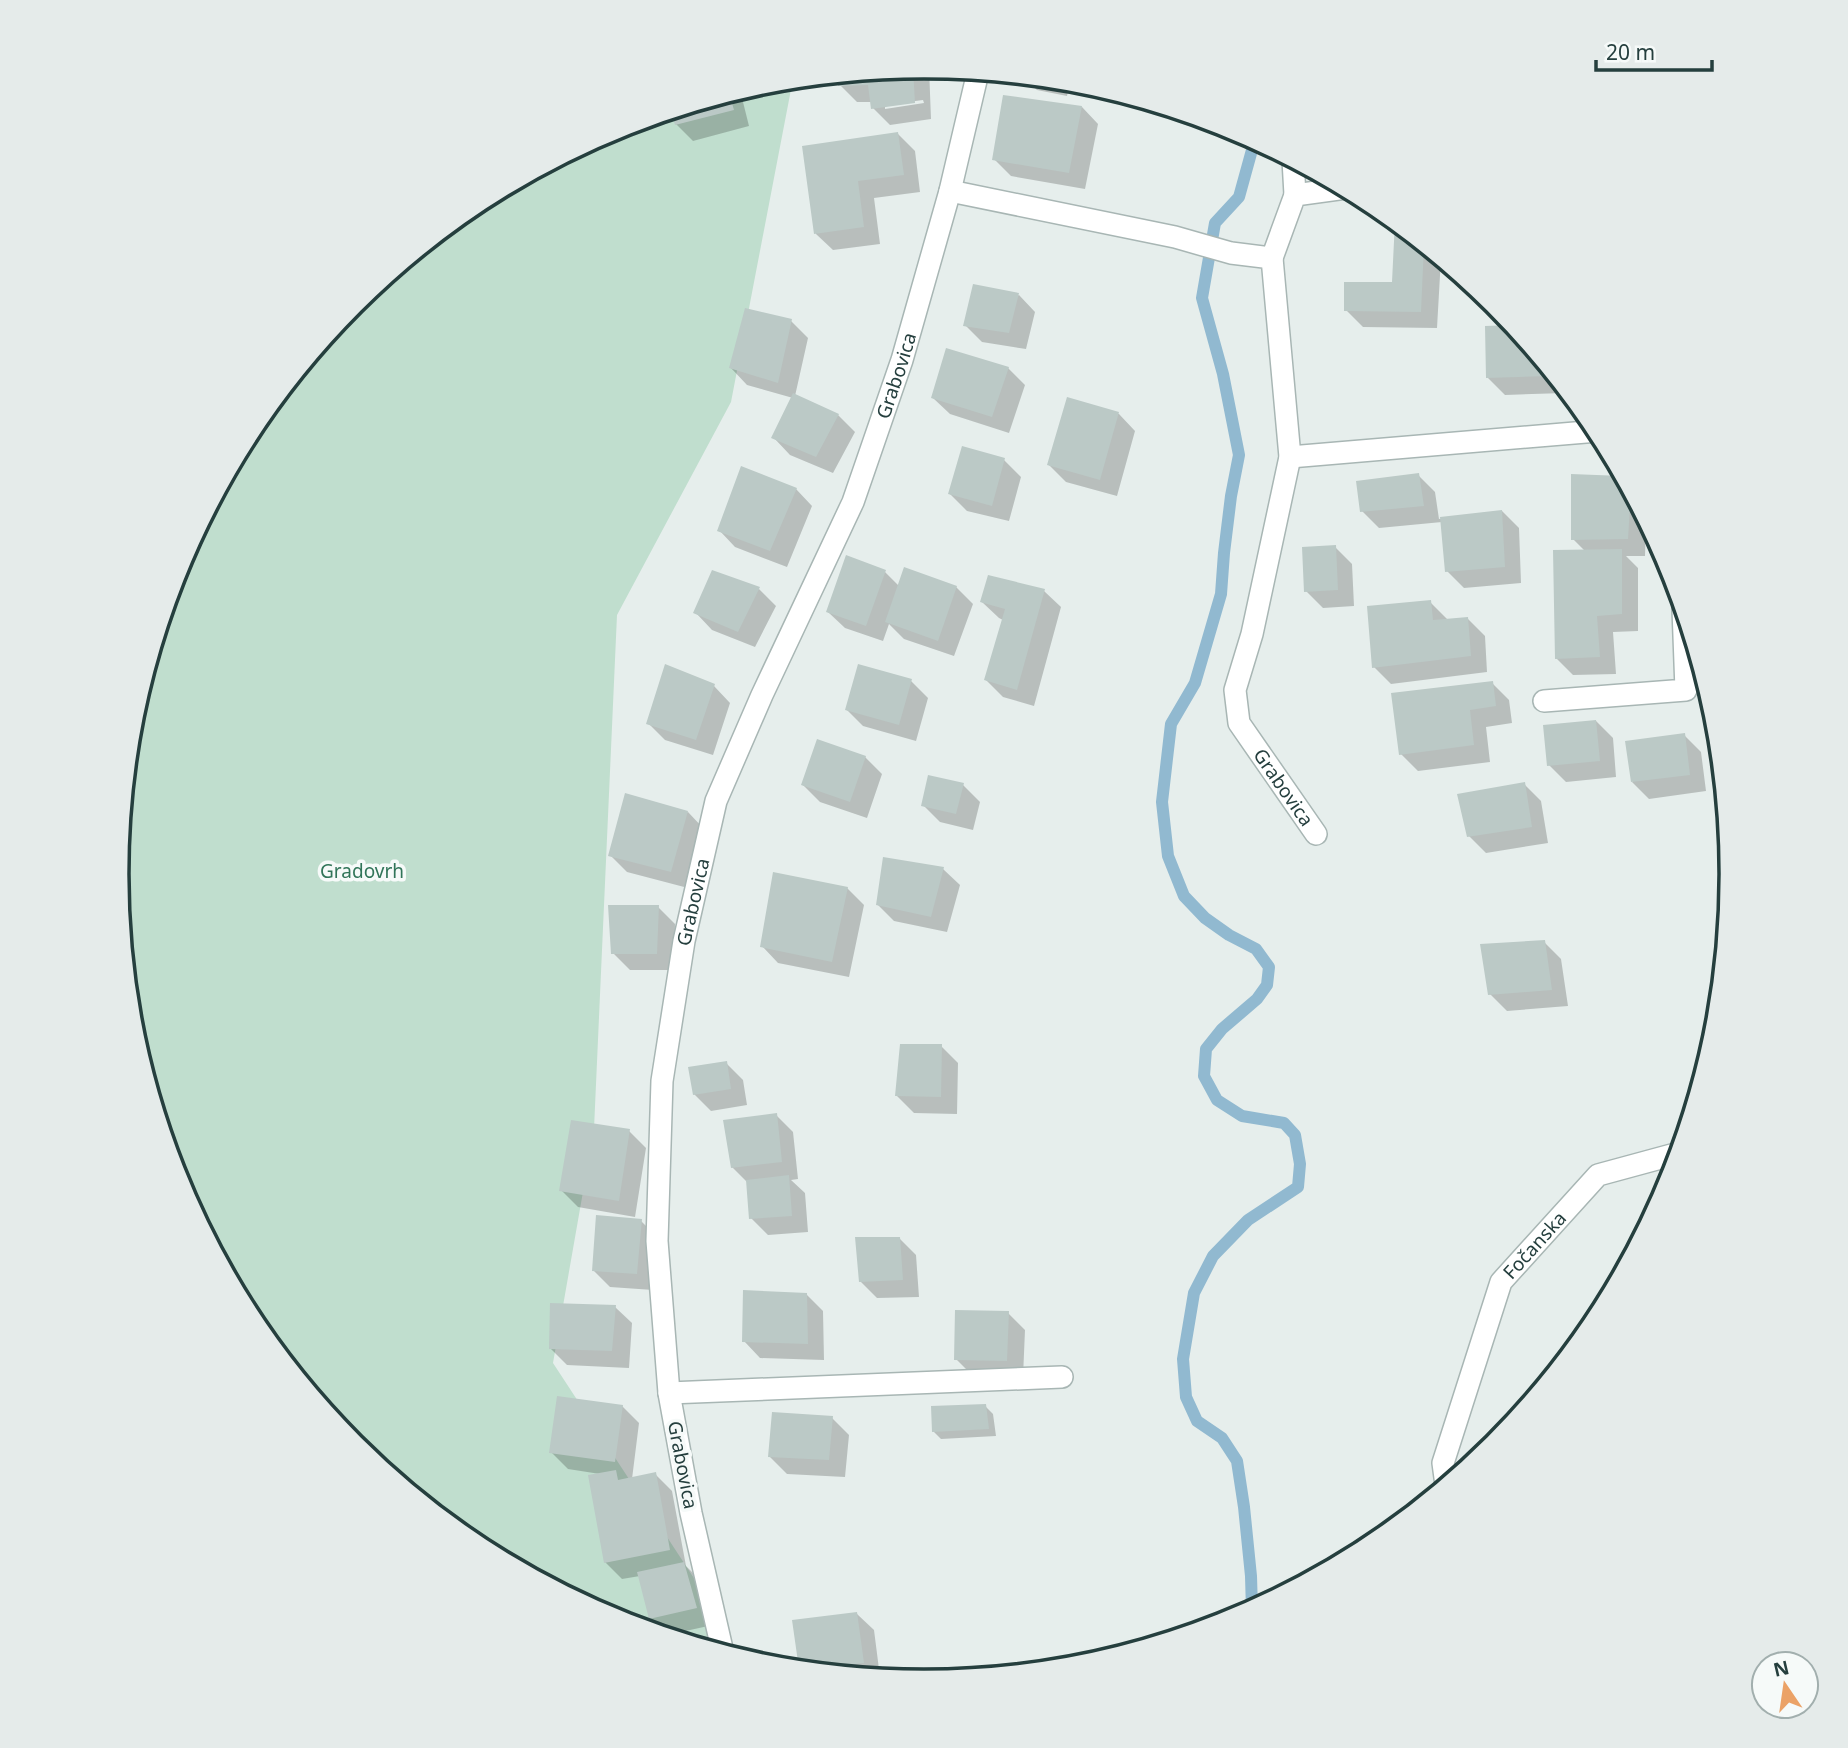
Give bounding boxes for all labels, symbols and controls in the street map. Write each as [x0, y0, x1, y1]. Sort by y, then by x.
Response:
scale bar [1596, 28, 1712, 72]
text: 20 m [1606, 38, 1655, 66]
street label: Grabovica [870, 330, 922, 422]
street label: Grabovica [1247, 743, 1320, 831]
street label: Grabovica [670, 856, 716, 948]
park label: Gradovrh [320, 858, 404, 884]
street label: Fočanska [1497, 1206, 1572, 1285]
street label: Grabovica [662, 1419, 704, 1511]
north arrow [1750, 1650, 1820, 1720]
text: N [1771, 1654, 1792, 1683]

